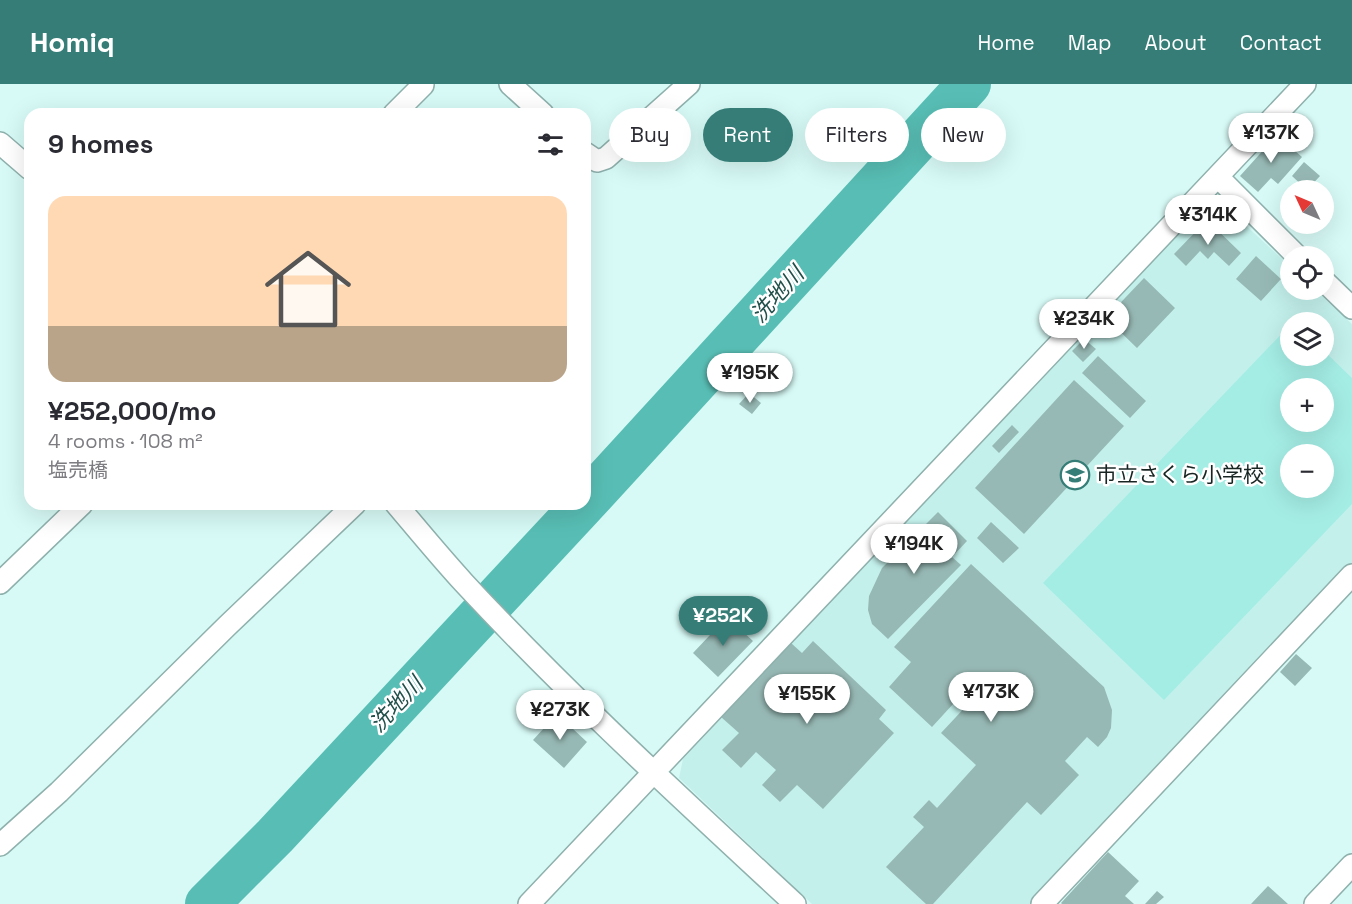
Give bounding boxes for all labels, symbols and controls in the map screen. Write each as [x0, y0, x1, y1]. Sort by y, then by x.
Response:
text: Homiq [30, 24, 115, 60]
text: Home [977, 29, 1035, 56]
text: Map [1068, 29, 1112, 56]
text: About [1145, 29, 1207, 56]
text: Contact [1240, 29, 1322, 56]
chip: Buy [609, 108, 691, 162]
chip: Rent [703, 108, 793, 162]
chip: Filters [805, 108, 909, 162]
chip: New [921, 108, 1006, 162]
pin: ¥137K [1229, 113, 1313, 164]
text: ¥137K [1242, 119, 1300, 145]
text: 9 homes [48, 127, 153, 161]
icon: filters [534, 128, 567, 161]
north arrow [1280, 180, 1334, 234]
map controls [1280, 180, 1334, 498]
pin: ¥314K [1166, 195, 1250, 246]
text: ¥314K [1179, 201, 1237, 227]
icon: home [254, 235, 362, 343]
button: locate [1280, 246, 1334, 300]
water label: 洗地川 [745, 259, 811, 328]
pin: ¥234K [1042, 299, 1126, 350]
text: ¥234K [1053, 305, 1115, 331]
button: layers [1280, 312, 1334, 366]
pin: ¥195K [708, 353, 792, 404]
text: ¥195K [721, 359, 779, 385]
button: + [1280, 378, 1334, 432]
text: ¥252,000/mo [48, 394, 216, 428]
text: 4 rooms · 108 m² [48, 428, 203, 454]
button: − [1280, 444, 1334, 498]
text: 塩売橋 [48, 457, 108, 483]
school or university icon: 市立さくら小学校 [1059, 459, 1091, 491]
place label: 市立さくら小学校 [1096, 461, 1264, 488]
pin: ¥194K [872, 524, 956, 575]
text: ¥194K [884, 530, 944, 556]
pin: ¥252K [681, 596, 765, 647]
text: ¥252K [693, 602, 753, 628]
water label: 洗地川 [363, 669, 430, 738]
pin: ¥173K [949, 672, 1033, 723]
pin: ¥155K [765, 674, 849, 725]
text: ¥173K [962, 678, 1020, 704]
text: ¥155K [778, 680, 836, 706]
pin: ¥273K [518, 690, 602, 741]
text: ¥273K [530, 696, 590, 722]

